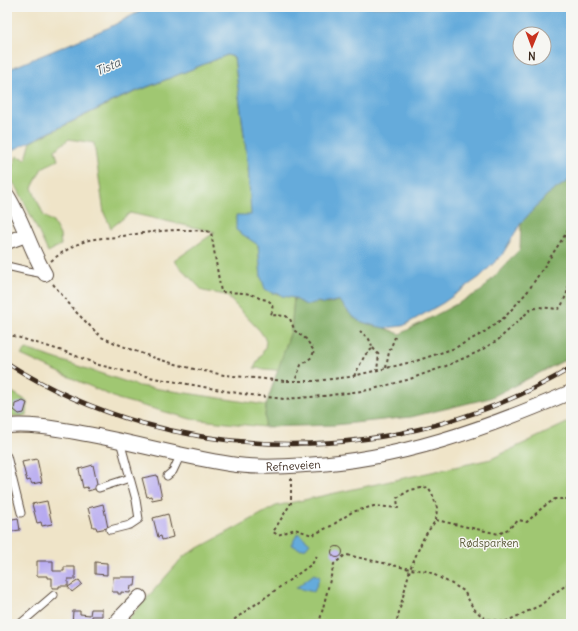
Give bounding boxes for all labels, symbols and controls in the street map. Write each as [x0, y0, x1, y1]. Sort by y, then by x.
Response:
north arrow [512, 26, 552, 66]
text: N [528, 49, 536, 63]
water label: Tista [93, 54, 123, 79]
street label: Refneveien [266, 457, 321, 474]
park label: Rødsparken [459, 536, 519, 550]

